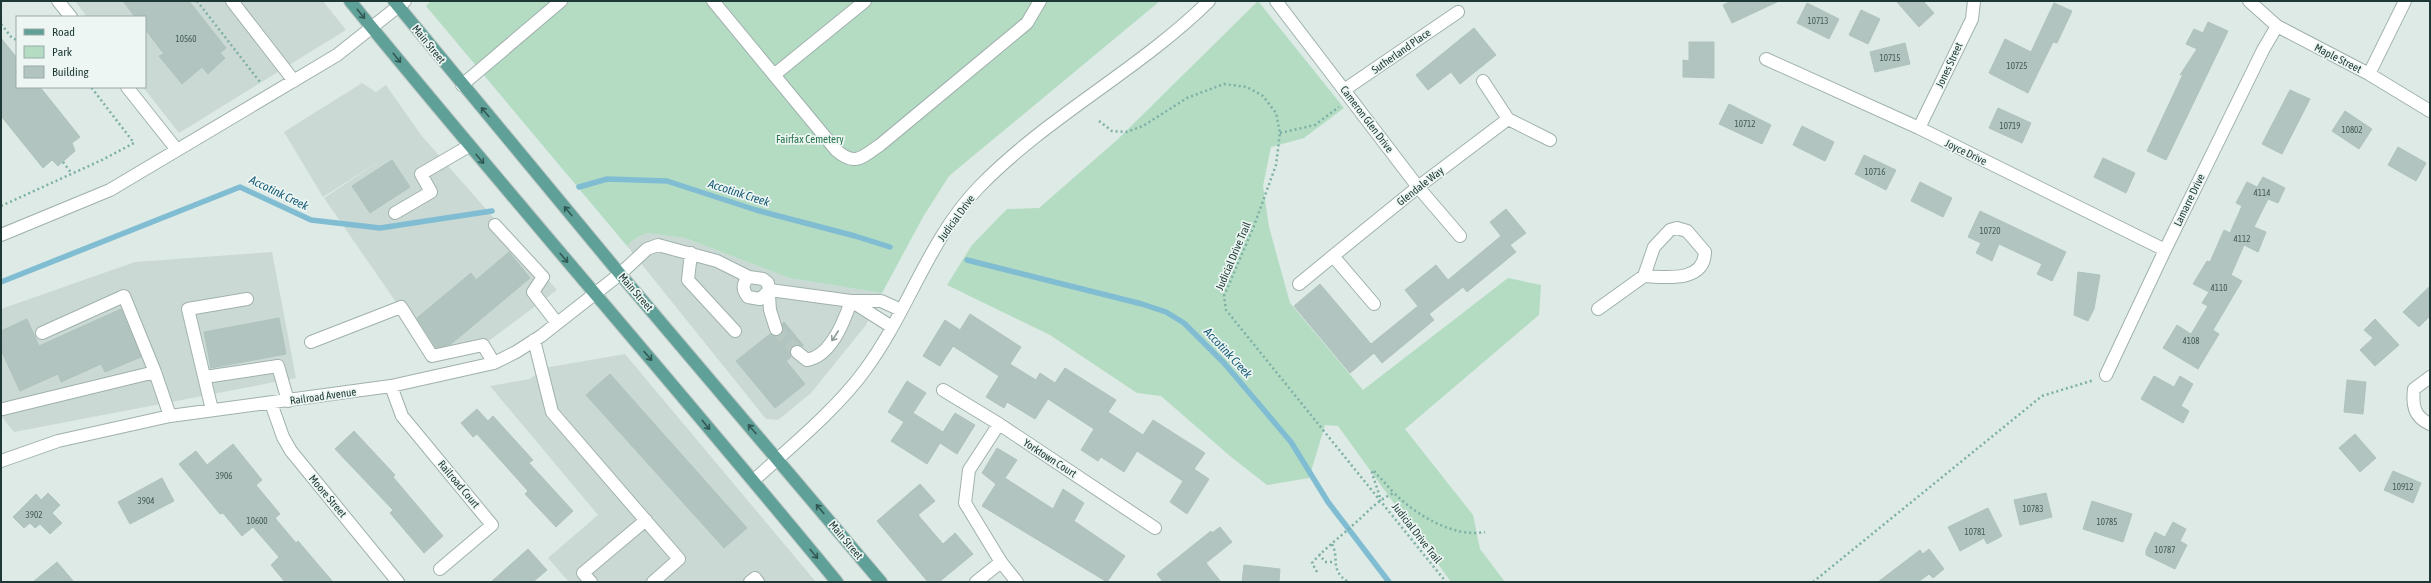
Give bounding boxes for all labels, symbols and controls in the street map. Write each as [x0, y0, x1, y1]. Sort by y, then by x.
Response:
one-way arrow [357, 9, 366, 20]
legend [16, 16, 146, 88]
house number: 10713 [1807, 16, 1829, 26]
street label: Main Street [410, 22, 448, 66]
text: Road [52, 25, 75, 39]
street label: Sutherland Place [1369, 26, 1433, 76]
house number: 10560 [175, 34, 197, 44]
street label: Jones Street [1933, 40, 1965, 90]
street label: Maple Street [2312, 41, 2364, 75]
text: Park [52, 45, 73, 59]
one-way arrow [393, 53, 402, 64]
house number: 10715 [1879, 53, 1901, 63]
house number: 10725 [2006, 61, 2028, 71]
text: Building [52, 65, 90, 79]
street label: Cameron Glen Drive [1338, 83, 1396, 155]
one-way arrow [480, 106, 489, 117]
house number: 10712 [1734, 119, 1756, 129]
house number: 10719 [1999, 121, 2021, 131]
house number: 10802 [2341, 125, 2363, 135]
park label: Fairfax Cemetery [776, 133, 844, 145]
street label: Joyce Drive [1943, 137, 1989, 167]
one-way arrow [475, 153, 484, 164]
street label: Glendale Way [1394, 164, 1446, 208]
house number: 10716 [1864, 167, 1886, 177]
water label: Accotink Creek [246, 172, 311, 214]
street label: Lamarre Drive [2171, 172, 2207, 228]
water label: Accotink Creek [706, 176, 772, 210]
house number: 4114 [2254, 188, 2270, 198]
street label: Judicial Drive [935, 193, 977, 243]
one-way arrow [564, 206, 573, 217]
street label: Judicial Drive Trail [1213, 220, 1253, 292]
house number: 10720 [1979, 226, 2001, 236]
house number: 4112 [2234, 234, 2250, 244]
one-way arrow [559, 252, 568, 263]
street label: Main Street [616, 271, 656, 313]
house number: 4110 [2211, 283, 2227, 293]
water label: Accotink Creek [1200, 324, 1255, 382]
one-way arrow [830, 330, 838, 342]
house number: 4108 [2183, 336, 2199, 346]
one-way arrow [644, 351, 653, 362]
street label: Railroad Avenue [289, 385, 357, 407]
one-way arrow [701, 419, 710, 430]
one-way arrow [748, 424, 757, 434]
street label: Yorktown Court [1021, 436, 1079, 480]
street label: Railroad Court [436, 458, 482, 510]
house number: 3906 [216, 471, 232, 481]
street label: Moore Street [307, 472, 349, 520]
house number: 10912 [2392, 482, 2414, 492]
house number: 3904 [138, 496, 154, 506]
street label: Judicial Drive Trail [1390, 500, 1444, 566]
one-way arrow [816, 504, 825, 514]
house number: 10783 [2022, 504, 2044, 514]
house number: 3902 [26, 510, 42, 520]
house number: 10600 [246, 516, 268, 526]
house number: 10785 [2096, 517, 2118, 527]
street label: Main Street [827, 519, 865, 561]
house number: 10781 [1964, 527, 1986, 537]
house number: 10787 [2154, 545, 2176, 555]
one-way arrow [809, 549, 818, 560]

